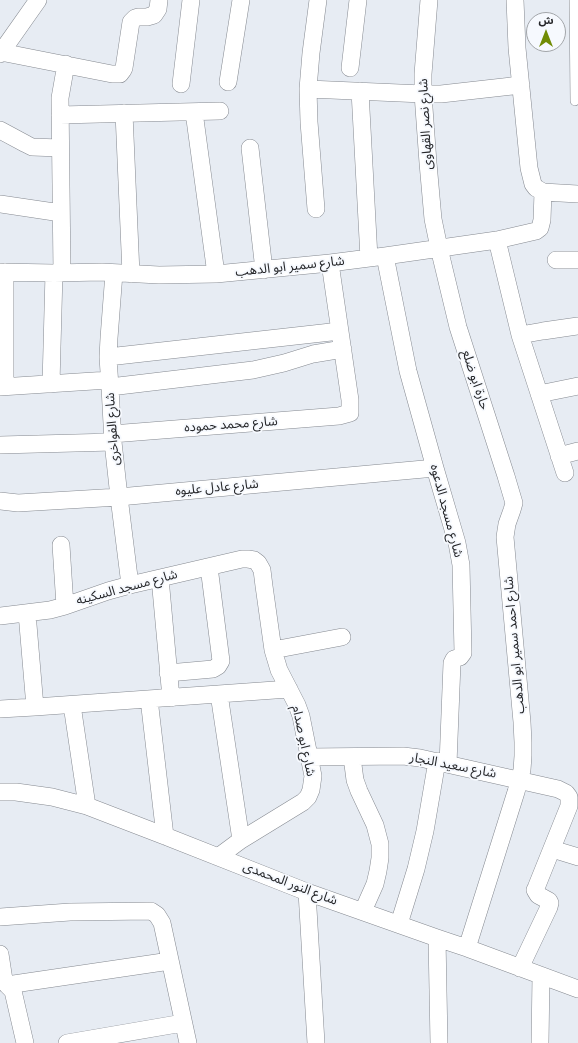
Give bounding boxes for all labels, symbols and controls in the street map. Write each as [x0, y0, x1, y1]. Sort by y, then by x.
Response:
north arrow [526, 12, 566, 52]
text: ش [538, 13, 554, 28]
street label: شارع نصر القهاوى [416, 78, 436, 170]
street label: شارع سمير ابو الدهب [235, 253, 345, 281]
street label: حارة ابو ضلع [458, 348, 492, 412]
street label: شارع الفواخرى [103, 392, 123, 466]
street label: شارع محمد حموده [184, 414, 278, 436]
street label: شارع مسجد الدعوه [426, 463, 466, 559]
street label: شارع عادل عليوه [175, 477, 259, 499]
street label: شارع مسجد السكينه [75, 567, 179, 609]
street label: شارع احمد سمير ابو الدهب [501, 576, 529, 714]
street label: شارع ابو صدام [288, 704, 318, 778]
street label: شارع سعيد النجار [408, 750, 498, 782]
street label: شارع النور المحمدى [241, 859, 339, 909]

